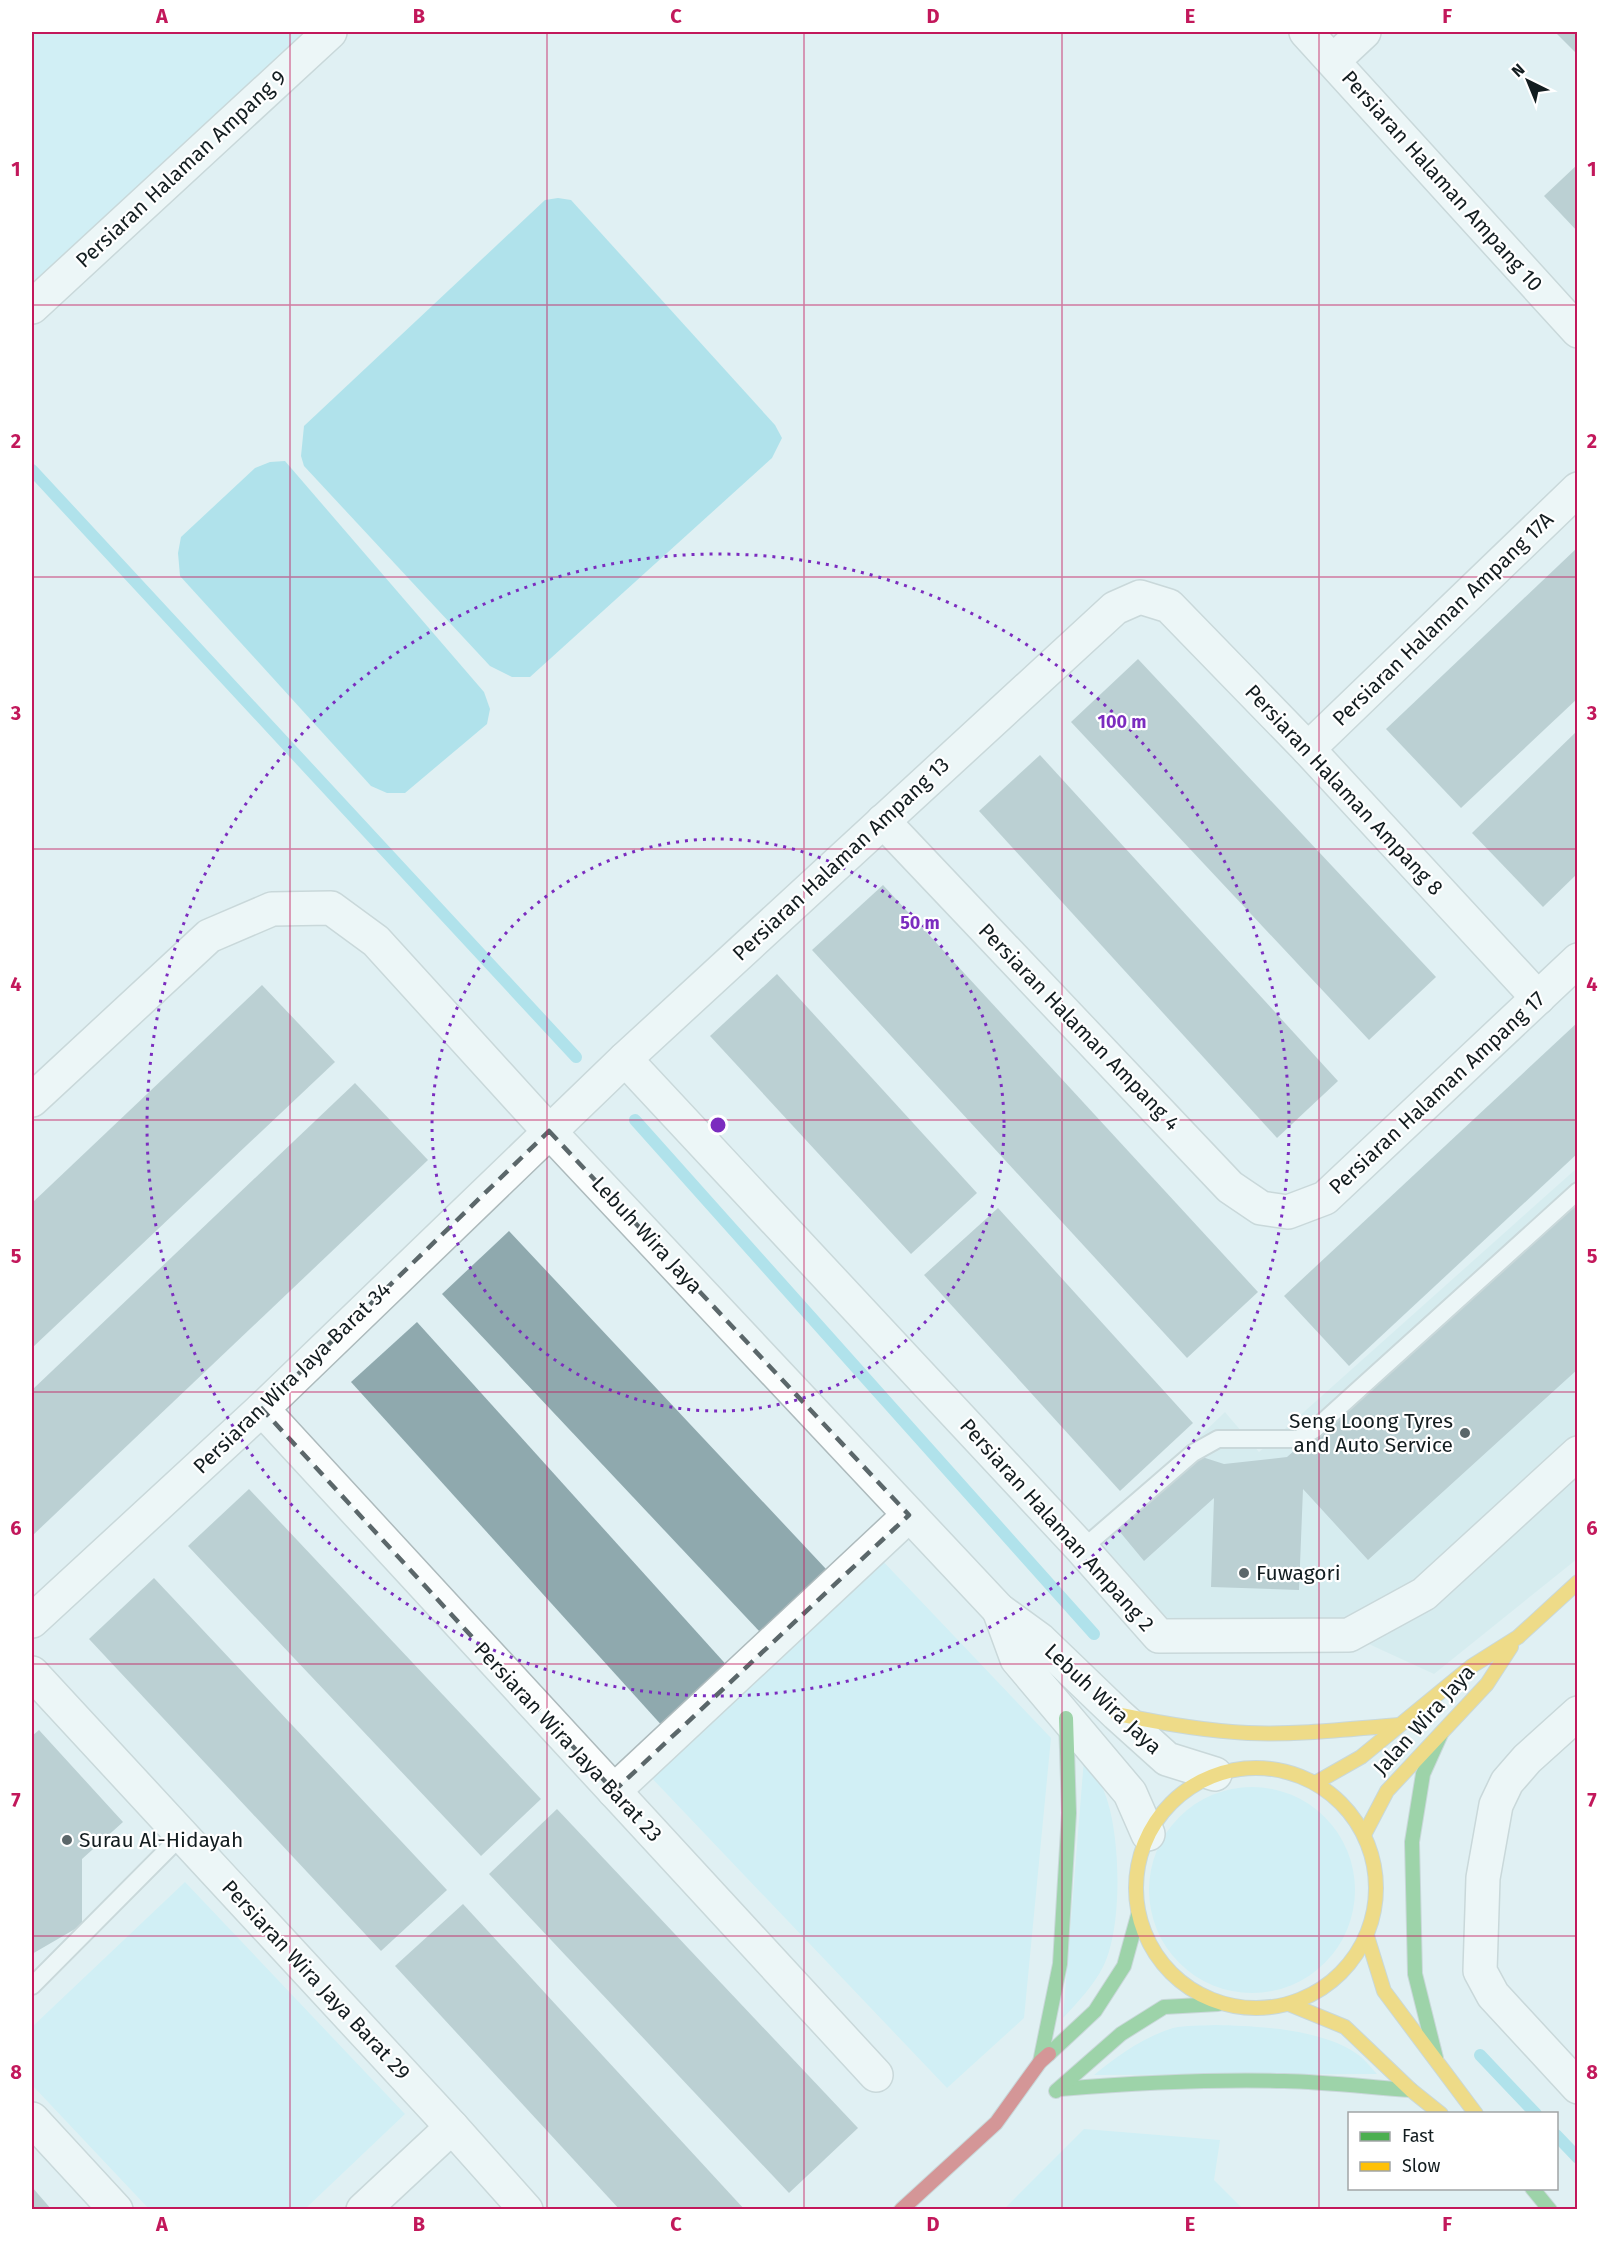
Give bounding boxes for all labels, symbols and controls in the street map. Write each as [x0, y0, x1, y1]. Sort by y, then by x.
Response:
text: A [155, 4, 169, 28]
text: B [413, 4, 425, 28]
text: C [670, 4, 682, 28]
text: D [926, 4, 940, 28]
text: E [1185, 4, 1195, 28]
text: F [1442, 4, 1452, 28]
north arrow [1498, 51, 1558, 111]
text: N [1508, 60, 1528, 81]
street label: Persiaran Halaman Ampang 9 [70, 65, 292, 273]
street label: Persiaran Halaman Ampang 10 [1336, 65, 1548, 297]
text: 1 [11, 157, 21, 181]
text: 1 [1587, 157, 1597, 181]
text: 2 [11, 429, 21, 453]
text: 2 [1587, 429, 1597, 453]
street label: Persiaran Halaman Ampang 17A [1327, 506, 1559, 732]
street label: Persiaran Halaman Ampang 8 [1239, 679, 1449, 901]
text: 3 [10, 701, 21, 725]
text: 3 [1586, 701, 1597, 725]
text: 100 m [1098, 711, 1146, 733]
street label: Persiaran Halaman Ampang 13 [727, 752, 955, 966]
text: 50 m [900, 912, 940, 934]
street label: Persiaran Halaman Ampang 4 [973, 918, 1185, 1136]
text: 4 [10, 972, 22, 996]
text: 4 [1586, 972, 1598, 996]
street label: Persiaran Halaman Ampang 17 [1324, 986, 1550, 1200]
centre of rings [708, 1115, 728, 1135]
street label: Lebuh Wira Jaya [586, 1171, 708, 1299]
text: 5 [11, 1244, 22, 1268]
text: 5 [1587, 1244, 1598, 1268]
street label: Persiaran Wira Jaya Barat 34 [188, 1277, 396, 1479]
place label: Seng Loong Tyres and Auto Service [1289, 1408, 1453, 1458]
street label: Persiaran Halaman Ampang 2 [954, 1413, 1160, 1637]
marker: Seng Loong Tyres and Auto Service [1458, 1426, 1472, 1440]
text: 6 [10, 1516, 22, 1540]
text: 6 [1586, 1516, 1598, 1540]
place label: Fuwagori [1256, 1560, 1341, 1586]
marker: Fuwagori [1237, 1566, 1251, 1580]
street label: Persiaran Wira Jaya Barat 23 [469, 1637, 667, 1847]
street label: Lebuh Wira Jaya [1039, 1638, 1167, 1760]
street label: Jalan Wira Jaya [1368, 1659, 1480, 1781]
text: 7 [11, 1788, 21, 1812]
text: 7 [1587, 1788, 1597, 1812]
place label: Surau Al-Hidayah [79, 1827, 243, 1853]
marker: Surau Al-Hidayah [60, 1833, 74, 1847]
street label: Persiaran Wira Jaya Barat 29 [216, 1875, 416, 2085]
text: 8 [10, 2060, 22, 2084]
text: 8 [1586, 2060, 1598, 2084]
legend [1348, 2112, 1558, 2190]
text: Fast [1402, 2125, 1435, 2147]
text: Slow [1402, 2155, 1441, 2177]
text: A [155, 2212, 169, 2236]
text: B [413, 2212, 425, 2236]
text: C [670, 2212, 682, 2236]
text: D [926, 2212, 940, 2236]
text: E [1185, 2212, 1195, 2236]
text: F [1442, 2212, 1452, 2236]

